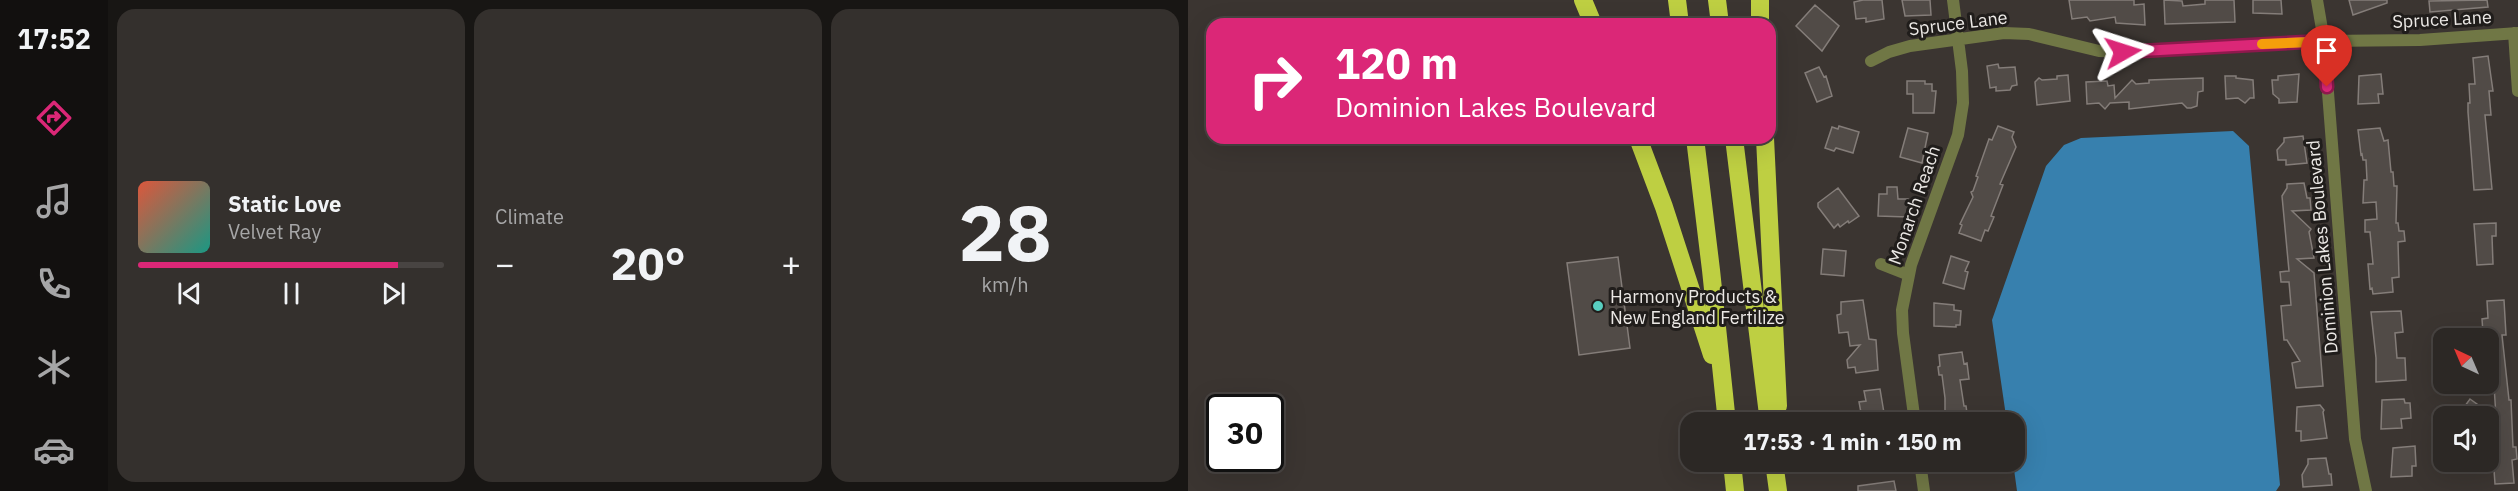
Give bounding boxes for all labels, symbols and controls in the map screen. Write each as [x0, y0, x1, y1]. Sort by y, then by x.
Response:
street label: Spruce Lane [2392, 5, 2492, 33]
street label: Spruce Lane [1907, 6, 2009, 40]
position arrow [2091, 20, 2155, 84]
text: 17:52 [17, 21, 91, 56]
pin [2301, 25, 2352, 87]
icon: arrive [2310, 34, 2343, 67]
text: 120 m [1335, 36, 1458, 91]
icon: right [1236, 42, 1314, 120]
text: Dominion Lakes Boulevard [1335, 89, 1656, 124]
icon: directions [33, 97, 75, 139]
street label: Dominion Lakes Boulevard [2301, 139, 2343, 355]
street label: Monarch Reach [1883, 142, 1945, 268]
icon: music [33, 180, 75, 222]
text: 28 [958, 181, 1052, 282]
text: Static Love [228, 189, 341, 218]
text: Climate [495, 203, 564, 230]
text: Velvet Ray [228, 218, 321, 245]
text: 20° [610, 234, 686, 292]
text: − [495, 242, 515, 285]
text: + [781, 242, 801, 285]
icon: phone [33, 263, 75, 305]
text: km/h [981, 271, 1029, 298]
icon: previous [173, 277, 206, 310]
icon: pause [275, 277, 308, 310]
icon: next [377, 277, 410, 310]
place label: Harmony Products & New England Fertilize [1610, 285, 1785, 329]
marker: Harmony Products & New England Fertilize [1591, 299, 1605, 313]
north arrow [2433, 328, 2499, 394]
map controls [2433, 328, 2499, 472]
icon: climate [33, 346, 75, 388]
speed limit sign: 30 [1206, 394, 1284, 472]
button: sound [2433, 406, 2499, 472]
text: 17:53 · 1 min · 150 m [1743, 427, 1962, 456]
icon: car [33, 429, 75, 471]

